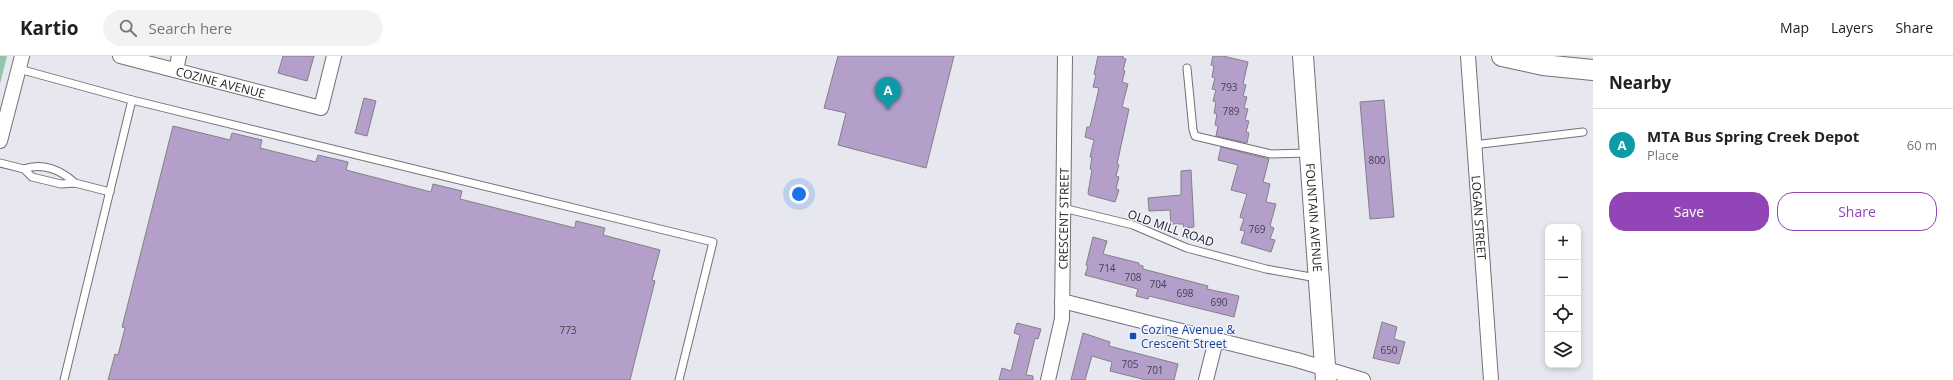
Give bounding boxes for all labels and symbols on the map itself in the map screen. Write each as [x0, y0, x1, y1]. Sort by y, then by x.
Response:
street label: COZINE AVENUE [174, 62, 267, 102]
pin: A [875, 77, 901, 110]
house number: 793 [1220, 80, 1238, 94]
house number: 789 [1222, 104, 1240, 118]
house number: 800 [1368, 153, 1386, 167]
street label: FOUNTAIN AVENUE [1302, 163, 1327, 273]
street label: CRESCENT STREET [1054, 167, 1072, 270]
street label: LOGAN STREET [1468, 175, 1491, 261]
your location [789, 184, 809, 204]
street label: OLD MILL ROAD [1126, 205, 1216, 251]
house number: 769 [1248, 222, 1266, 236]
house number: 714 [1098, 261, 1116, 275]
house number: 708 [1124, 270, 1142, 284]
house number: 704 [1149, 277, 1167, 291]
house number: 698 [1176, 286, 1194, 300]
house number: 690 [1210, 295, 1228, 309]
place label: Cozine Avenue & Crescent Street [1141, 321, 1236, 352]
house number: 773 [559, 323, 577, 337]
marker: Cozine Avenue & Crescent Street [1128, 331, 1138, 341]
house number: 650 [1380, 343, 1398, 357]
house number: 705 [1121, 357, 1139, 371]
house number: 701 [1146, 363, 1164, 377]

